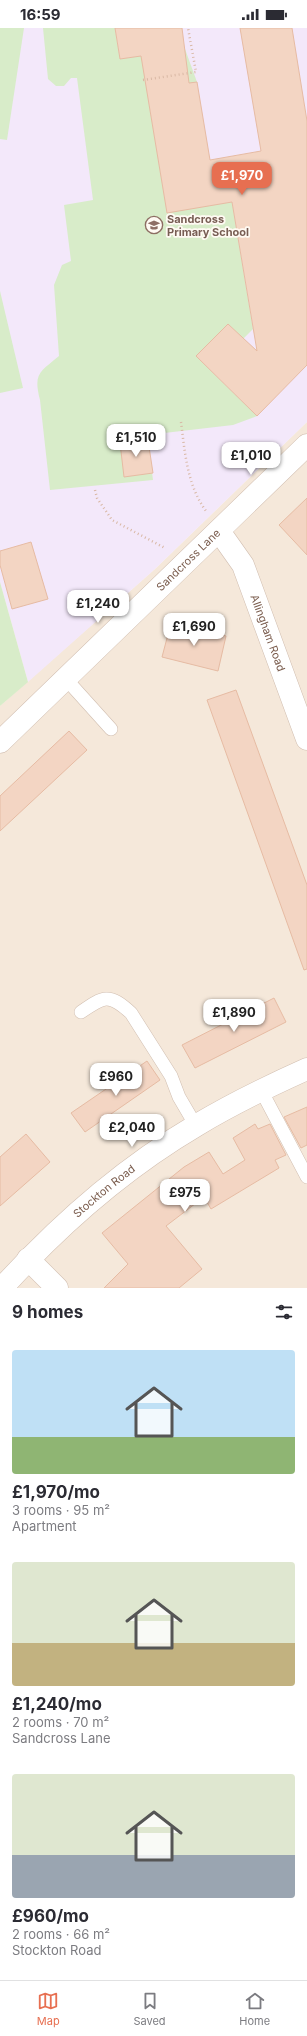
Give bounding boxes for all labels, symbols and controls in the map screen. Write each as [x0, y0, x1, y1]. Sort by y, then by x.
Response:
text: 16:59 [20, 5, 61, 24]
pin: £1,970 [209, 162, 275, 196]
text: £1,970 [221, 167, 263, 183]
place label: Sandcross Primary School [167, 212, 249, 239]
school or university icon: Sandcross Primary School [144, 215, 164, 235]
pin: £1,510 [103, 424, 169, 458]
text: £1,510 [116, 429, 156, 445]
pin: £1,010 [218, 442, 284, 476]
text: £1,010 [230, 447, 272, 463]
street label: Sandcross Lane [153, 526, 223, 594]
pin: £1,240 [65, 590, 131, 624]
street label: Allingham Road [247, 593, 289, 673]
text: £1,240 [76, 595, 120, 611]
pin: £1,690 [161, 613, 227, 647]
text: £1,690 [172, 618, 216, 634]
pin: £1,890 [201, 999, 267, 1033]
text: £1,890 [212, 1004, 256, 1020]
pin: £960 [92, 1063, 140, 1097]
text: £960 [99, 1068, 133, 1084]
pin: £2,040 [99, 1114, 165, 1148]
text: £2,040 [109, 1119, 155, 1135]
street label: Stockton Road [70, 1162, 138, 1220]
pin: £975 [161, 1179, 209, 1213]
text: £975 [169, 1184, 201, 1200]
icon: filters [273, 1301, 295, 1323]
text: 9 homes [12, 1302, 83, 1322]
icon: home [118, 1376, 190, 1448]
text: £1,970/mo [12, 1482, 100, 1502]
text: 3 rooms · 95 m² [12, 1502, 110, 1518]
text: Apartment [12, 1518, 77, 1534]
icon: home [118, 1588, 190, 1660]
text: £1,240/mo [12, 1694, 102, 1714]
text: 2 rooms · 70 m² [12, 1714, 109, 1730]
text: Sandcross Lane [12, 1730, 110, 1746]
icon: home [118, 1800, 190, 1872]
text: £960/mo [12, 1906, 89, 1926]
text: 2 rooms · 66 m² [12, 1926, 110, 1942]
text: Stockton Road [12, 1942, 101, 1958]
tab: Map [37, 1990, 60, 2028]
tab: Saved [133, 1990, 166, 2028]
tab: Home [239, 1990, 270, 2028]

